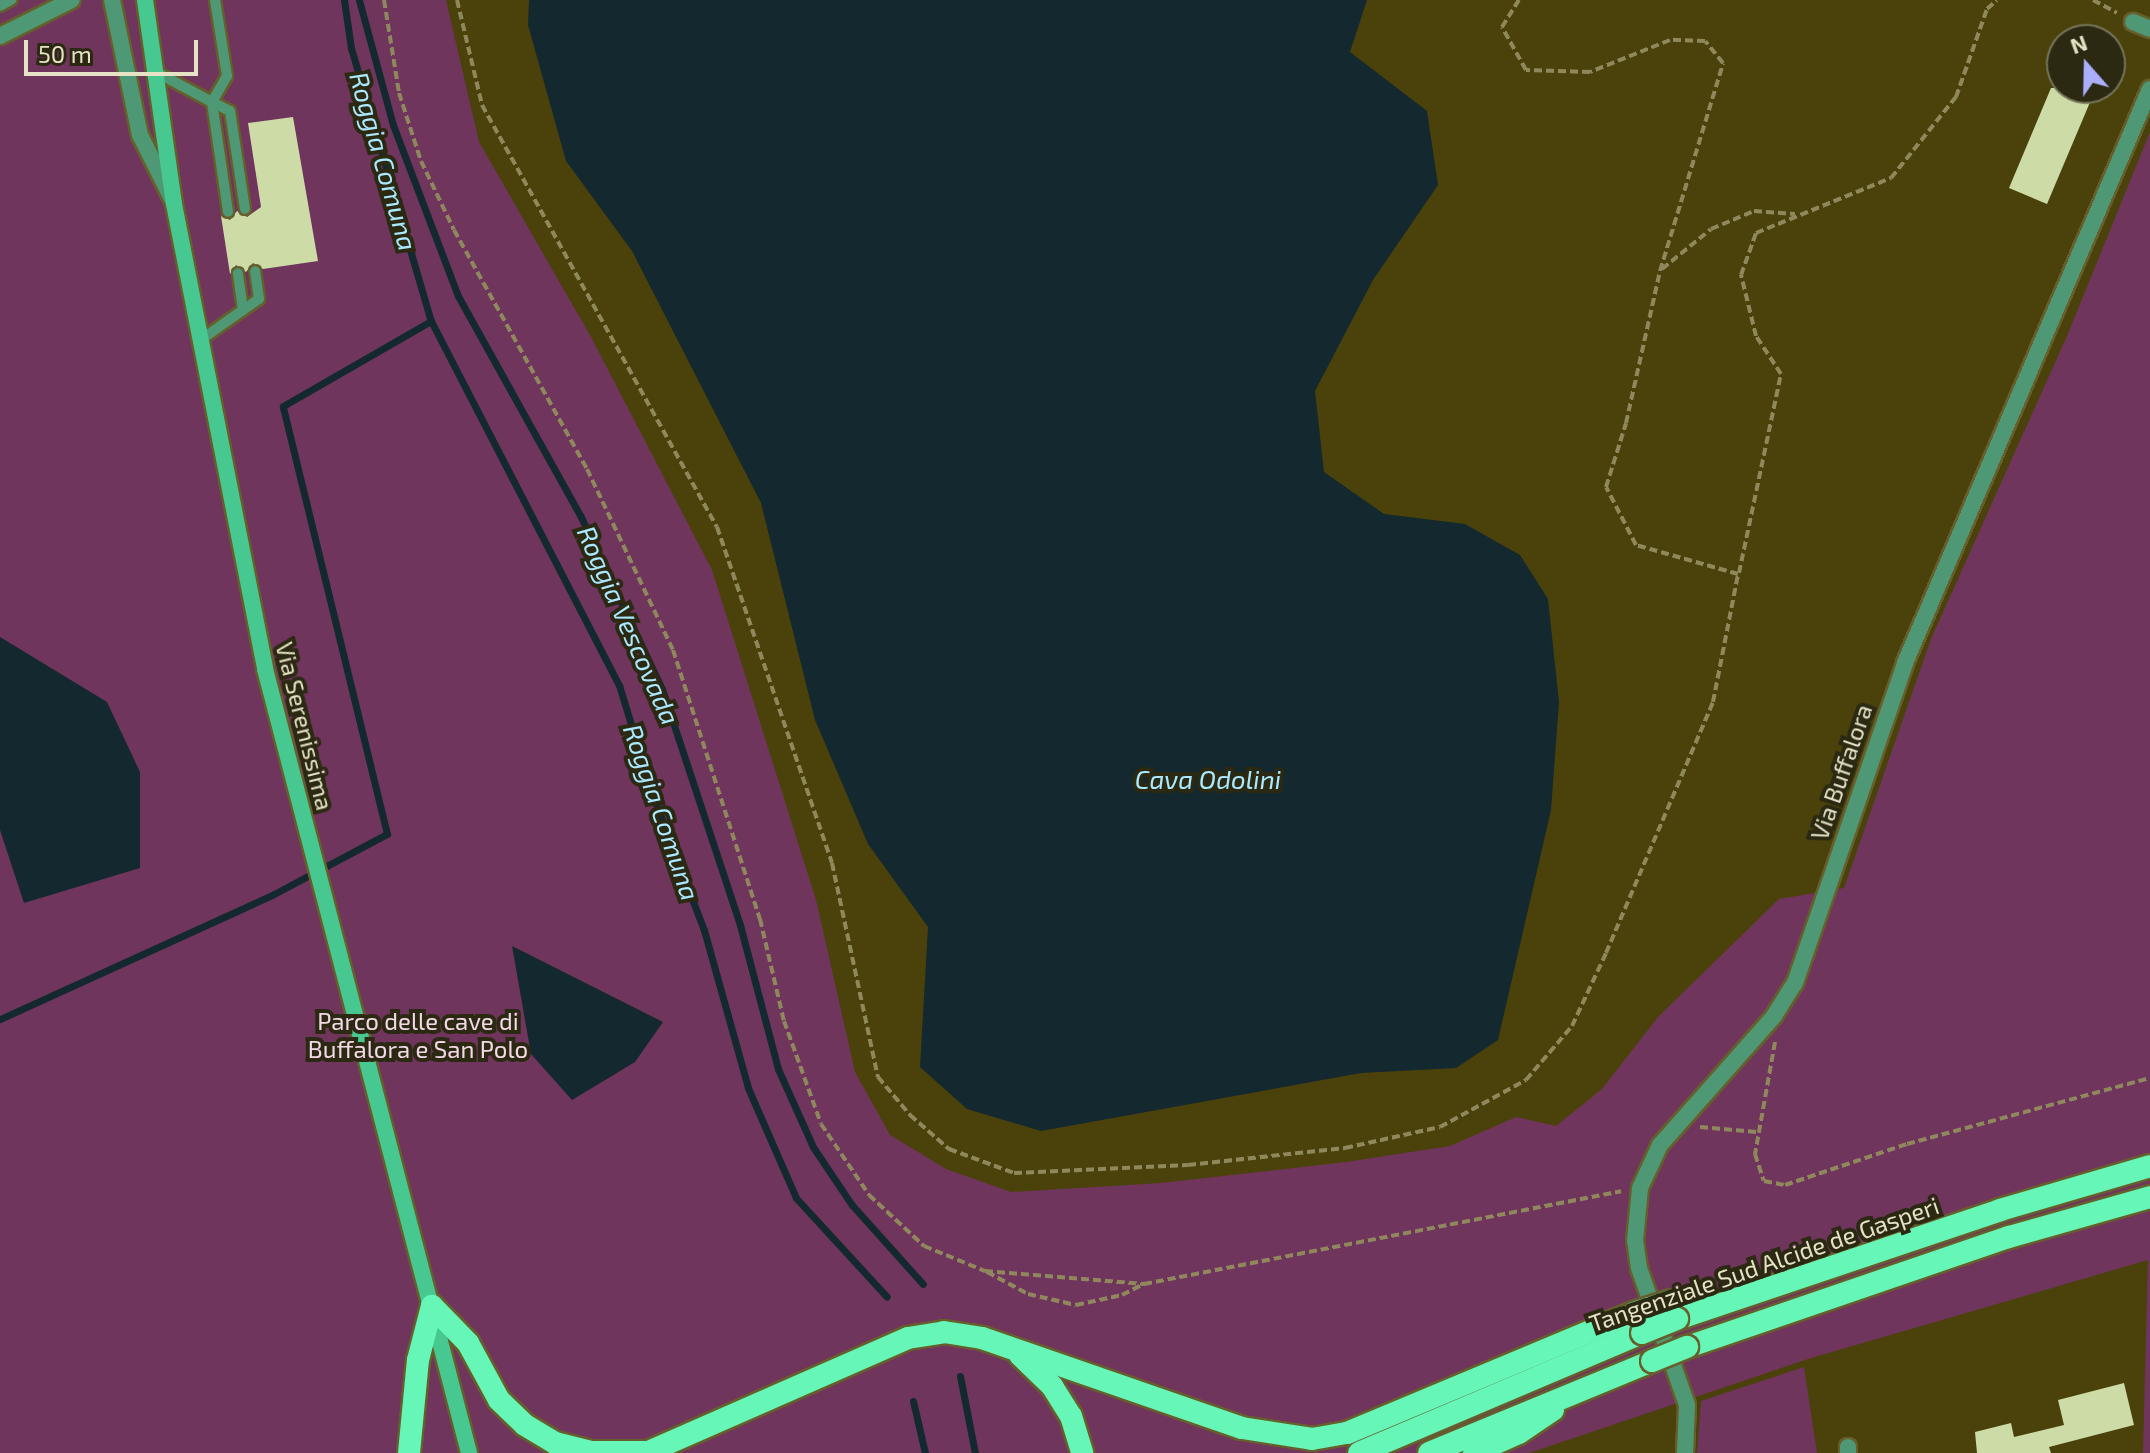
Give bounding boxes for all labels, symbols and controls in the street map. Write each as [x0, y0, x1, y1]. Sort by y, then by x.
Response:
scale bar [28, 24, 202, 74]
north arrow [2046, 24, 2126, 104]
text: N [2067, 28, 2090, 58]
text: 50 m [38, 39, 92, 68]
water label: Roggia Comuna [344, 68, 424, 254]
water label: Roggia Vescovada [571, 521, 687, 729]
street label: Via Serenissima [270, 639, 340, 813]
street label: Via Buffalora [1804, 700, 1878, 844]
water label: Roggia Comuna [617, 720, 707, 904]
water label: Cava Odolini [1135, 763, 1281, 795]
park label: Parco delle cave di Buffalora e San Polo [308, 1007, 528, 1063]
street label: Tangenziale Sud Alcide de Gasperi [1585, 1190, 1943, 1338]

